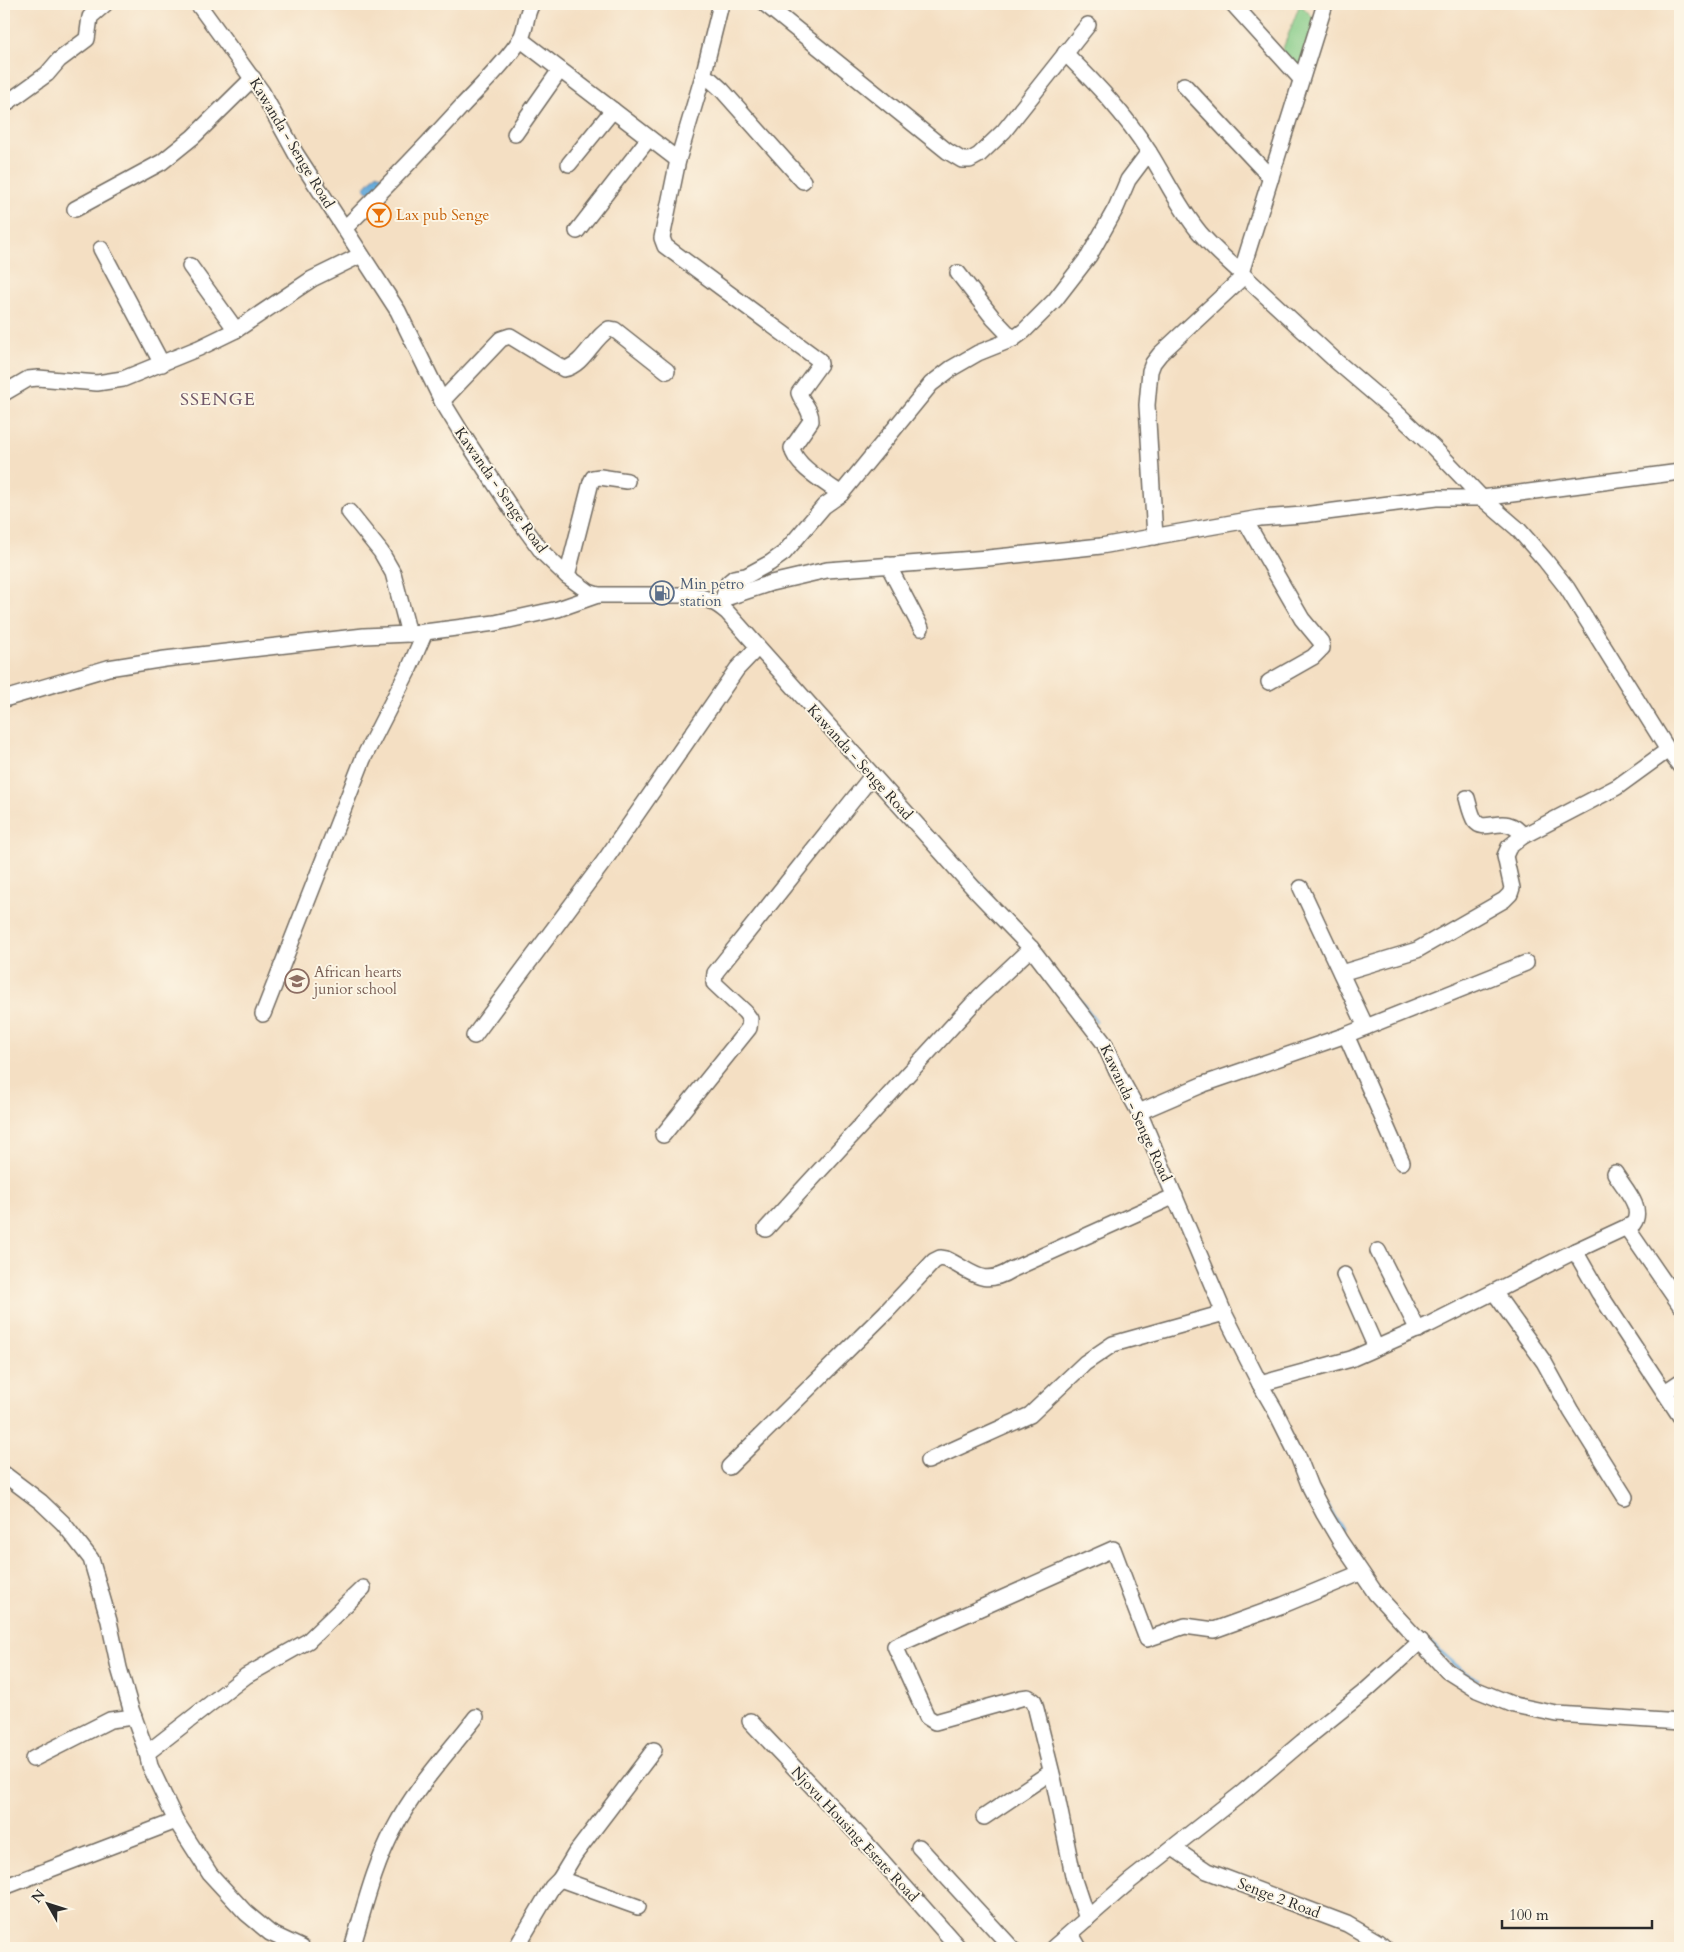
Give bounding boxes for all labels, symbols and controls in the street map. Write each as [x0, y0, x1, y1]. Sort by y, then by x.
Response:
street label: Kawanda - Senge Road [245, 74, 339, 212]
bar icon: Lax pub Senge [366, 202, 392, 228]
place label: Lax pub Senge [396, 205, 490, 225]
district label: SSENGE [180, 387, 256, 412]
street label: Kawanda - Senge Road [450, 423, 552, 557]
place label: Min petro station [680, 574, 744, 611]
fuel station icon: Min petro station [649, 580, 675, 606]
street label: Kawanda - Senge Road [803, 700, 917, 824]
place label: African hearts junior school [312, 962, 402, 999]
school or university icon: African hearts junior school [284, 968, 310, 994]
street label: Kawanda - Senge Road [1095, 1041, 1177, 1185]
street label: Njovu Housing Estate Road [787, 1762, 923, 1906]
street label: Senge 2 Road [1235, 1873, 1323, 1923]
north arrow [22, 1880, 72, 1930]
text: N [27, 1885, 49, 1907]
scale bar [1502, 1897, 1652, 1929]
text: 100 m [1509, 1905, 1549, 1925]

